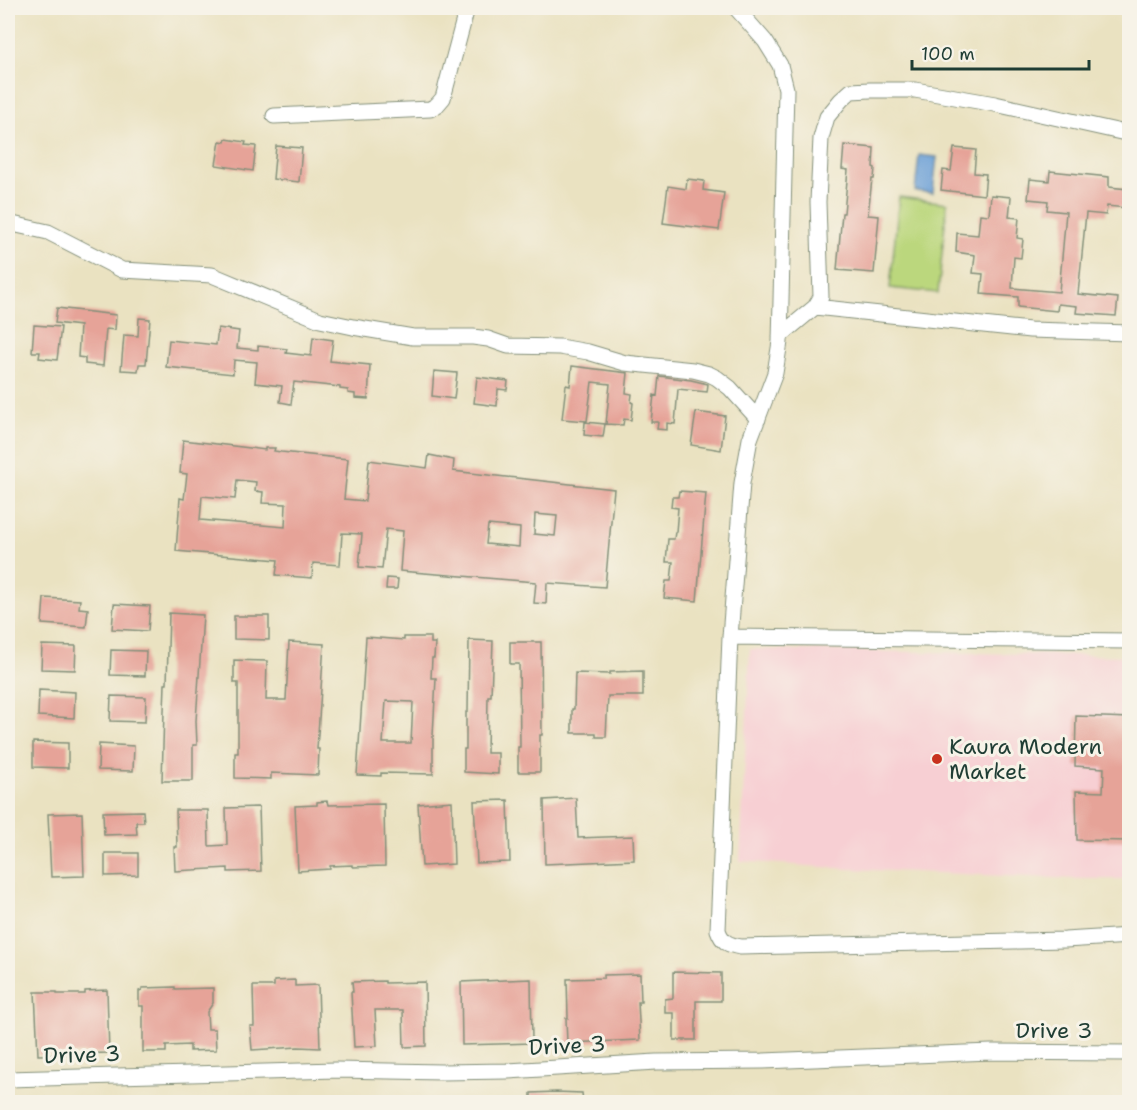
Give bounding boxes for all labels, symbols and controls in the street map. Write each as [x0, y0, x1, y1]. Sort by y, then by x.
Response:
scale bar [912, 33, 1089, 71]
text: 100 m [921, 42, 975, 66]
place label: Kaura Modern Market [949, 732, 1102, 786]
marker: Kaura Modern Market [930, 752, 944, 766]
street label: Drive 3 [1016, 1016, 1092, 1045]
street label: Drive 3 [528, 1029, 606, 1062]
street label: Drive 3 [43, 1039, 121, 1070]

